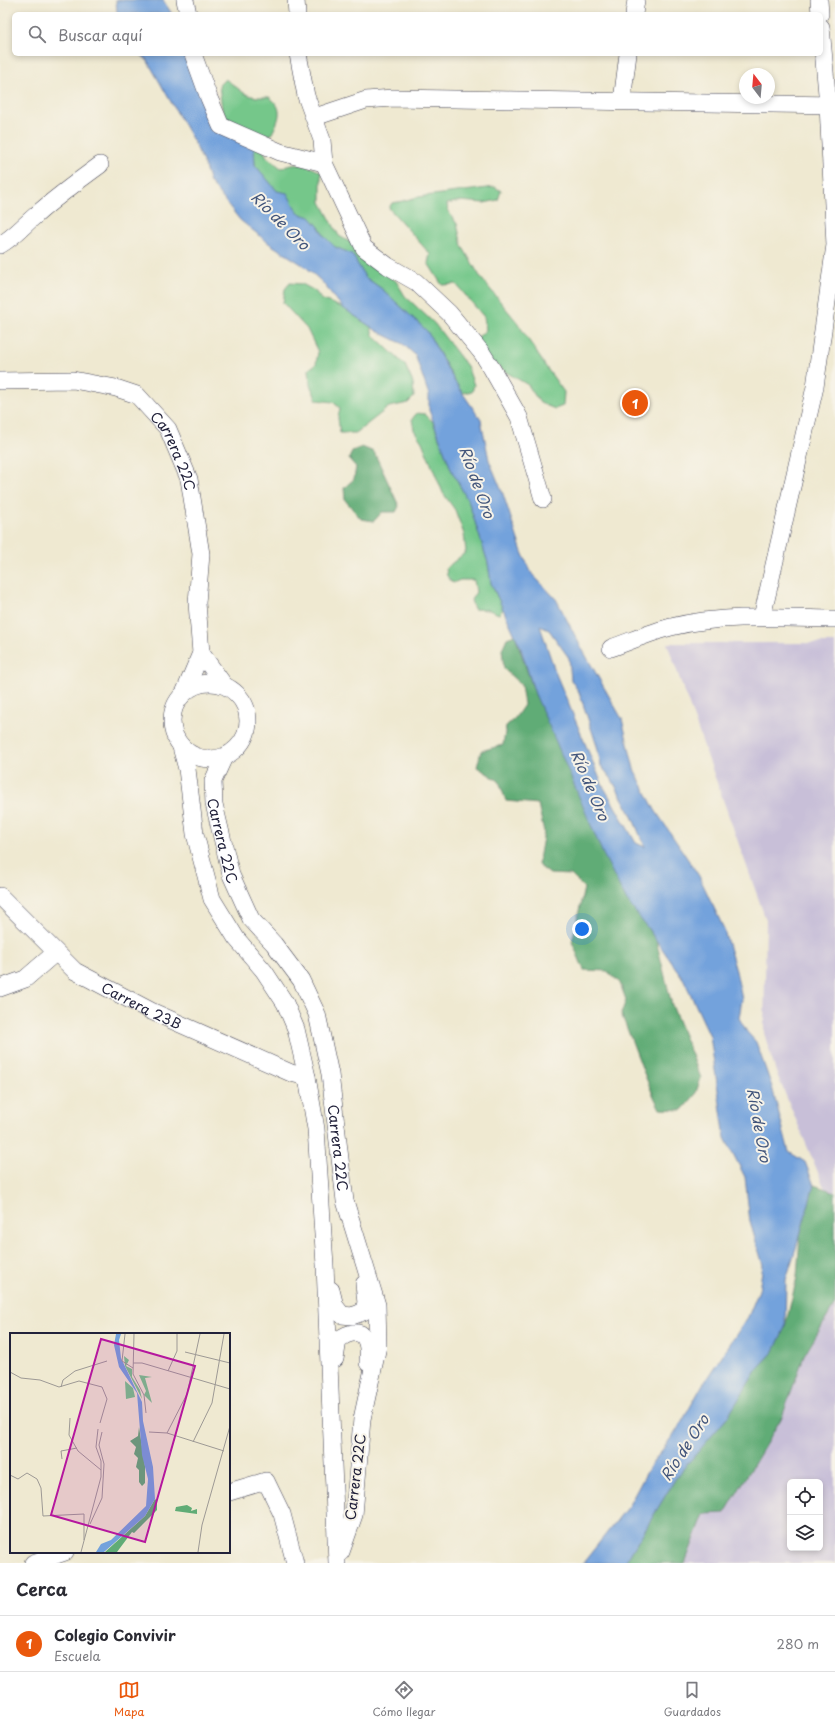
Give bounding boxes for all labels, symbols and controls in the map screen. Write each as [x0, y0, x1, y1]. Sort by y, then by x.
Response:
search box [12, 12, 823, 56]
icon: search [26, 23, 48, 45]
text: Buscar aquí [58, 23, 142, 46]
north arrow [739, 68, 775, 104]
water label: Río de Oro [246, 185, 316, 255]
pin: 1 [622, 388, 648, 418]
street label: Carrera 22C [146, 406, 201, 492]
water label: Río de Oro [454, 443, 502, 522]
water label: Río de Oro [566, 746, 616, 825]
street label: Carrera 22C [203, 798, 244, 887]
your location [572, 919, 592, 939]
street label: Carrera 23B [98, 976, 185, 1034]
water label: Río de Oro [742, 1086, 778, 1164]
street label: Carrera 22C [323, 1103, 354, 1192]
inset map [10, 1333, 230, 1553]
water label: Río de Oro [654, 1409, 714, 1485]
street label: Carrera 22C [339, 1433, 371, 1521]
map controls [787, 1479, 823, 1551]
button: locate [787, 1479, 823, 1515]
button: layers [787, 1515, 823, 1551]
text: Cerca [16, 1576, 67, 1602]
text: Colegio Convivir [54, 1623, 176, 1646]
text: 1 [26, 1634, 32, 1653]
text: 280 m [777, 1634, 819, 1653]
text: Escuela [54, 1646, 101, 1665]
tab: Mapa [114, 1679, 144, 1720]
tab: Cómo llegar [373, 1679, 435, 1720]
tab: Guardados [664, 1679, 721, 1720]

